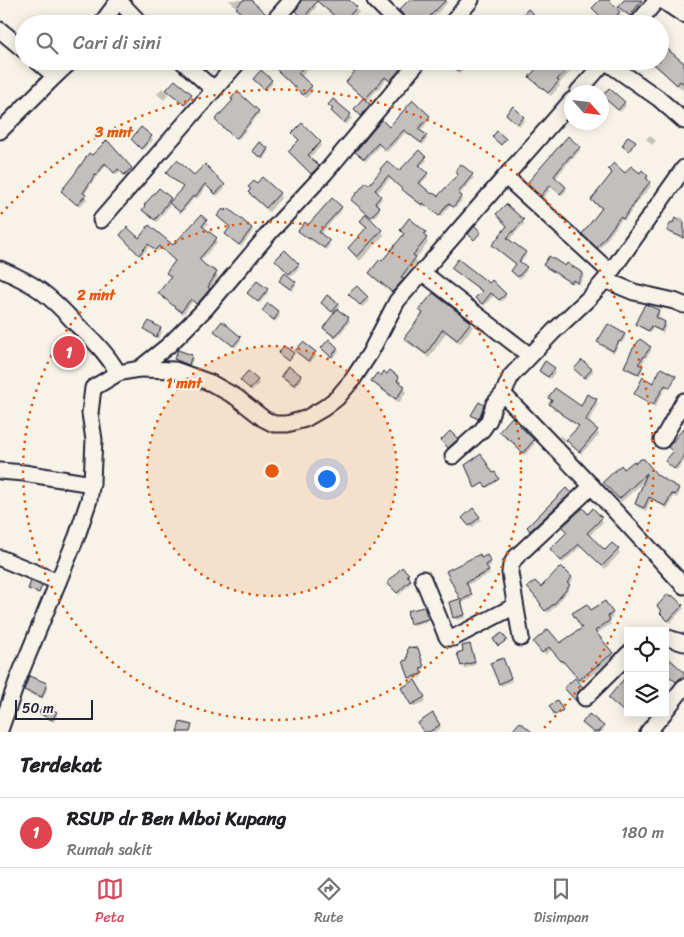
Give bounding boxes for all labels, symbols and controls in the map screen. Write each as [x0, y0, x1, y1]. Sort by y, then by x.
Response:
search box [15, 15, 669, 70]
text: Cari di sini [73, 26, 161, 59]
icon: search [33, 29, 61, 57]
north arrow [564, 85, 609, 130]
text: 3 mnt [94, 119, 134, 145]
text: 2 mnt [76, 282, 116, 308]
pin: 1 [53, 333, 85, 371]
text: 1 mnt [166, 370, 203, 396]
centre of rings [263, 462, 281, 480]
your location [314, 466, 340, 492]
map controls [624, 627, 669, 717]
button: locate [624, 627, 669, 672]
button: layers [624, 672, 669, 717]
text: 50 m [22, 696, 54, 721]
scale bar [15, 697, 92, 720]
text: Terdekat [20, 746, 102, 784]
text: RSUP dr Ben Mboi Kupang [67, 802, 286, 835]
text: 1 [33, 818, 39, 847]
text: 180 m [621, 818, 664, 847]
text: Rumah sakit [67, 835, 153, 864]
tab: Peta [95, 875, 124, 930]
tab: Rute [314, 875, 343, 930]
tab: Disimpan [534, 875, 589, 930]

